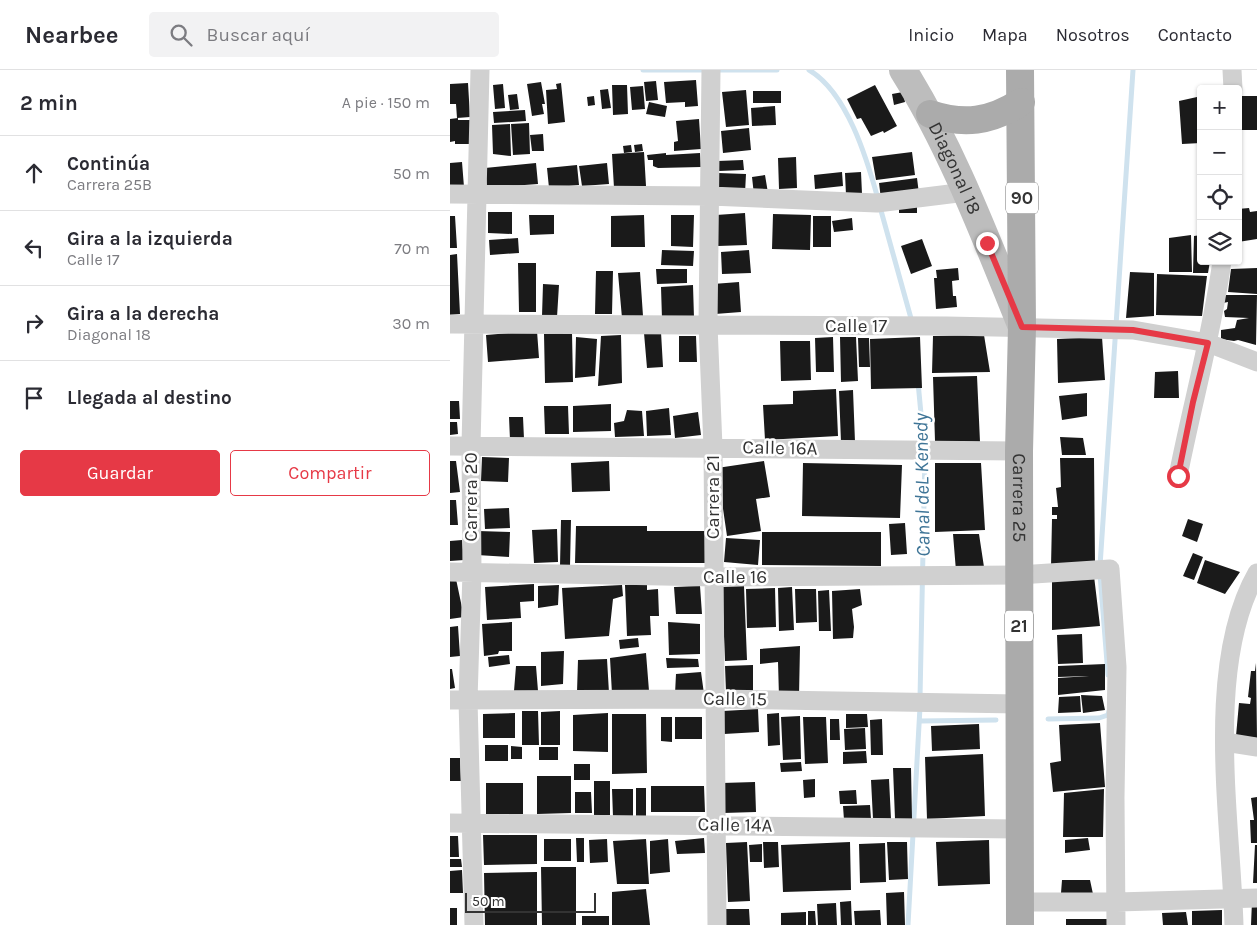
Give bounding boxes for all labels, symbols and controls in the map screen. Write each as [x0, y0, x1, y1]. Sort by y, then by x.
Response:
search box [149, 12, 499, 57]
text: Nearbee [25, 21, 119, 49]
icon: search [167, 21, 195, 49]
text: Buscar aquí [207, 24, 310, 46]
text: Inicio [908, 24, 954, 46]
text: Mapa [982, 24, 1028, 46]
text: Nosotros [1056, 24, 1130, 46]
text: Contacto [1158, 24, 1232, 46]
map controls [1197, 85, 1242, 265]
button: + [1197, 85, 1242, 130]
text: 2 min [20, 91, 78, 115]
text: A pie · 150 m [342, 93, 430, 112]
street label: Diagonal 18 [924, 118, 986, 218]
button: − [1197, 130, 1242, 175]
text: Continúa [67, 153, 150, 175]
icon: ahead [20, 159, 48, 187]
text: 50 m [393, 164, 430, 183]
text: Carrera 25B [67, 175, 152, 194]
button: locate [1197, 175, 1242, 220]
road number: 90 [1006, 182, 1038, 214]
button: layers [1197, 220, 1242, 265]
text: Gira a la izquierda [67, 228, 233, 250]
route end [976, 232, 999, 255]
icon: left [20, 234, 48, 262]
text: 70 m [394, 239, 430, 258]
text: Calle 17 [67, 250, 119, 269]
text: Gira a la derecha [67, 303, 219, 325]
icon: right [20, 309, 48, 337]
text: 30 m [392, 314, 430, 333]
street label: Calle 17 [825, 315, 887, 337]
text: Diagonal 18 [67, 325, 151, 344]
icon: arrive [20, 384, 48, 412]
text: Llegada al destino [67, 387, 232, 409]
water label: Canal deL Kenedy [909, 412, 935, 557]
street label: Calle 16A [742, 436, 818, 460]
button: Guardar [20, 450, 220, 496]
button: Compartir [230, 450, 430, 496]
street label: Carrera 20 [460, 452, 482, 542]
street label: Carrera 25 [1008, 453, 1030, 543]
street label: Carrera 21 [702, 455, 724, 539]
route start [1167, 465, 1190, 488]
street label: Calle 16 [703, 566, 767, 588]
road number: 21 [1005, 610, 1033, 642]
street label: Calle 15 [703, 687, 767, 711]
street label: Calle 14A [697, 813, 773, 837]
scale bar [465, 890, 596, 913]
text: 50 m [472, 893, 505, 910]

